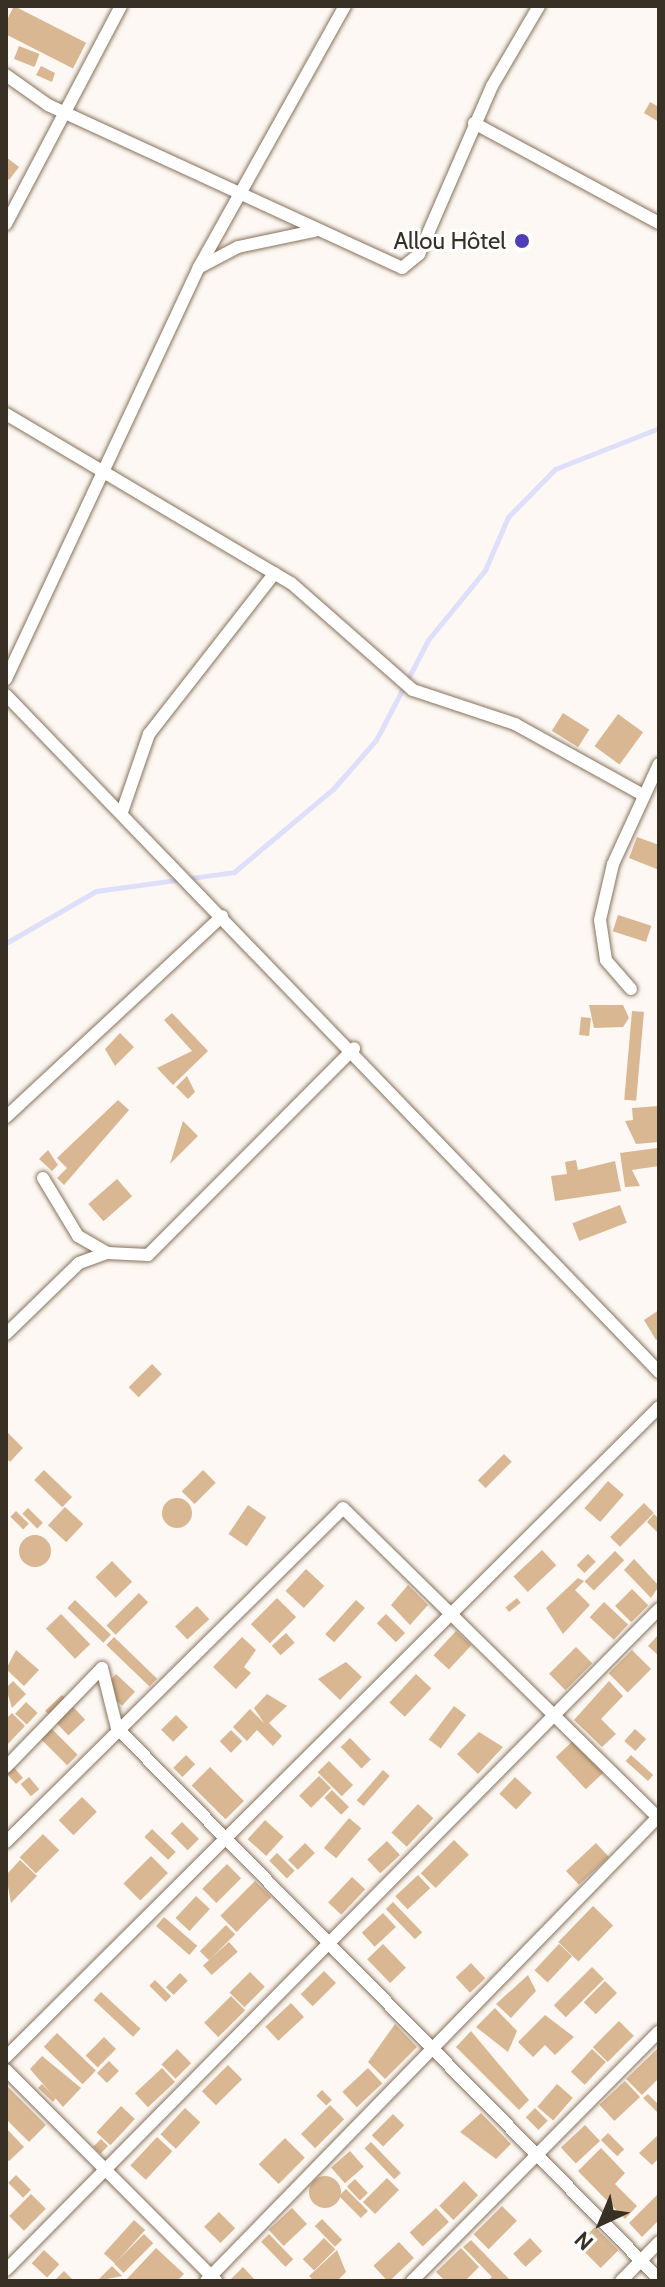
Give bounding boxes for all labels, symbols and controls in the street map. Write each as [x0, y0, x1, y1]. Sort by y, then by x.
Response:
place label: Allou Hôtel [393, 227, 506, 255]
marker: Allou Hôtel [513, 232, 531, 250]
north arrow [561, 2183, 641, 2263]
text: N [569, 2226, 599, 2256]

